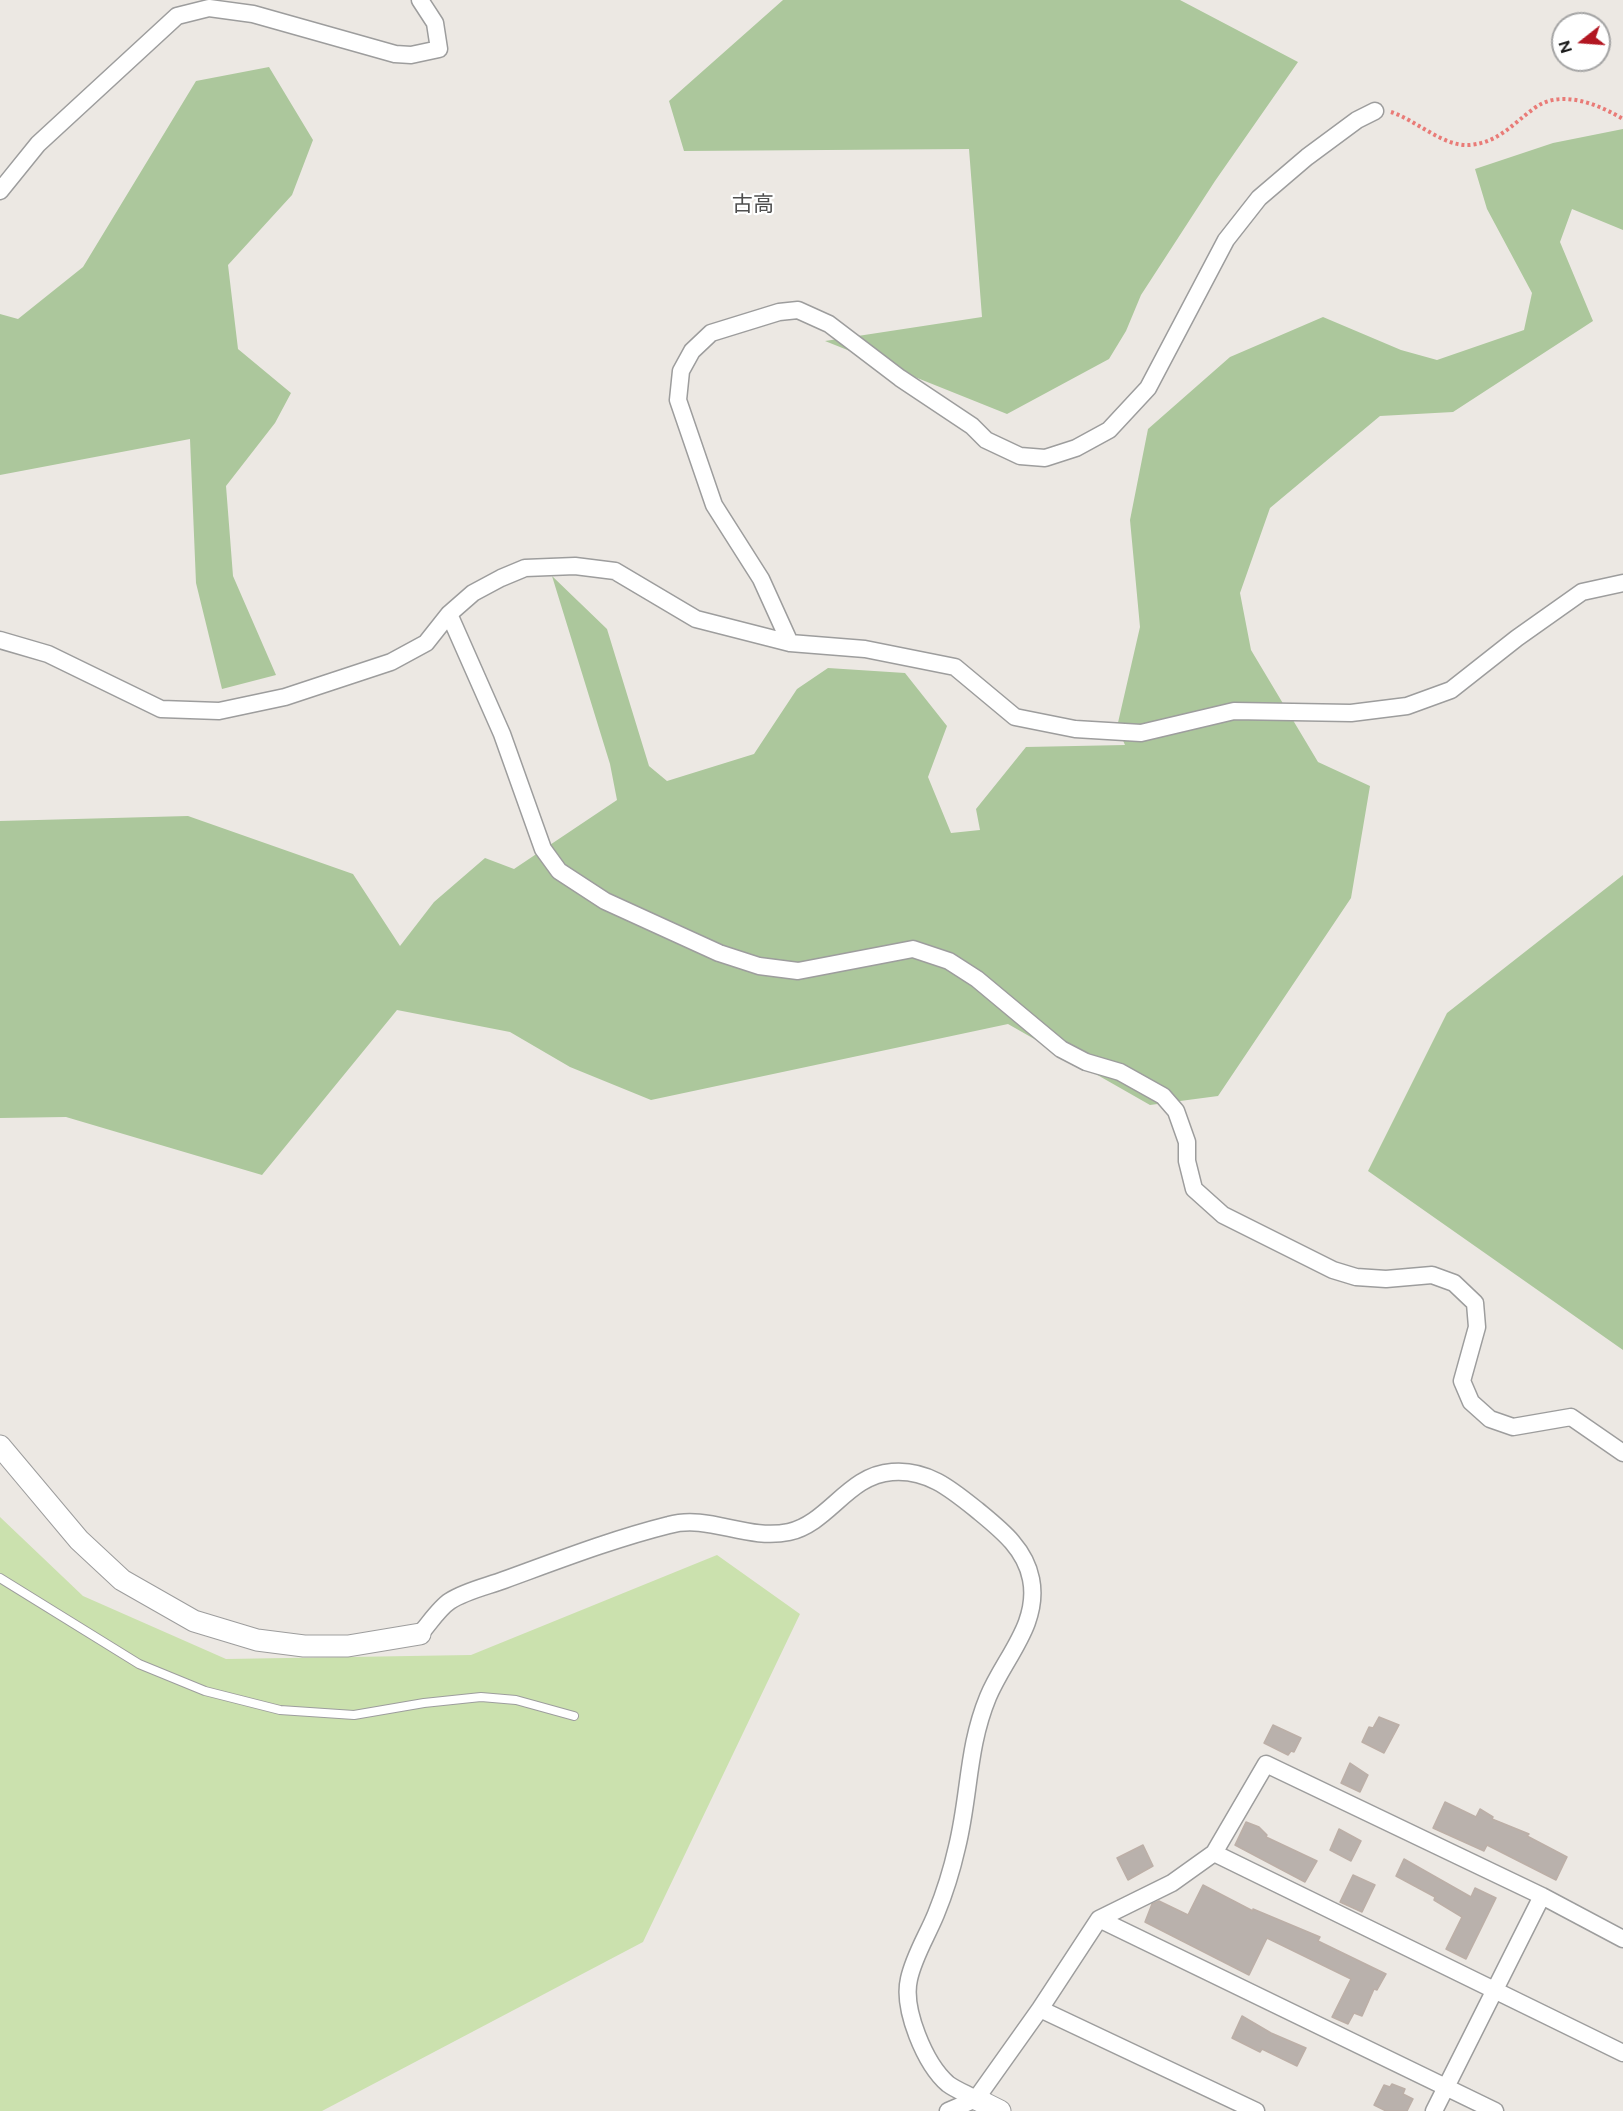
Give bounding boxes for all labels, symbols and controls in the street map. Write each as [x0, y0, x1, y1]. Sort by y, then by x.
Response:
north arrow [1551, 12, 1611, 72]
text: N [1554, 38, 1576, 56]
district label: 古高 [732, 192, 774, 218]

